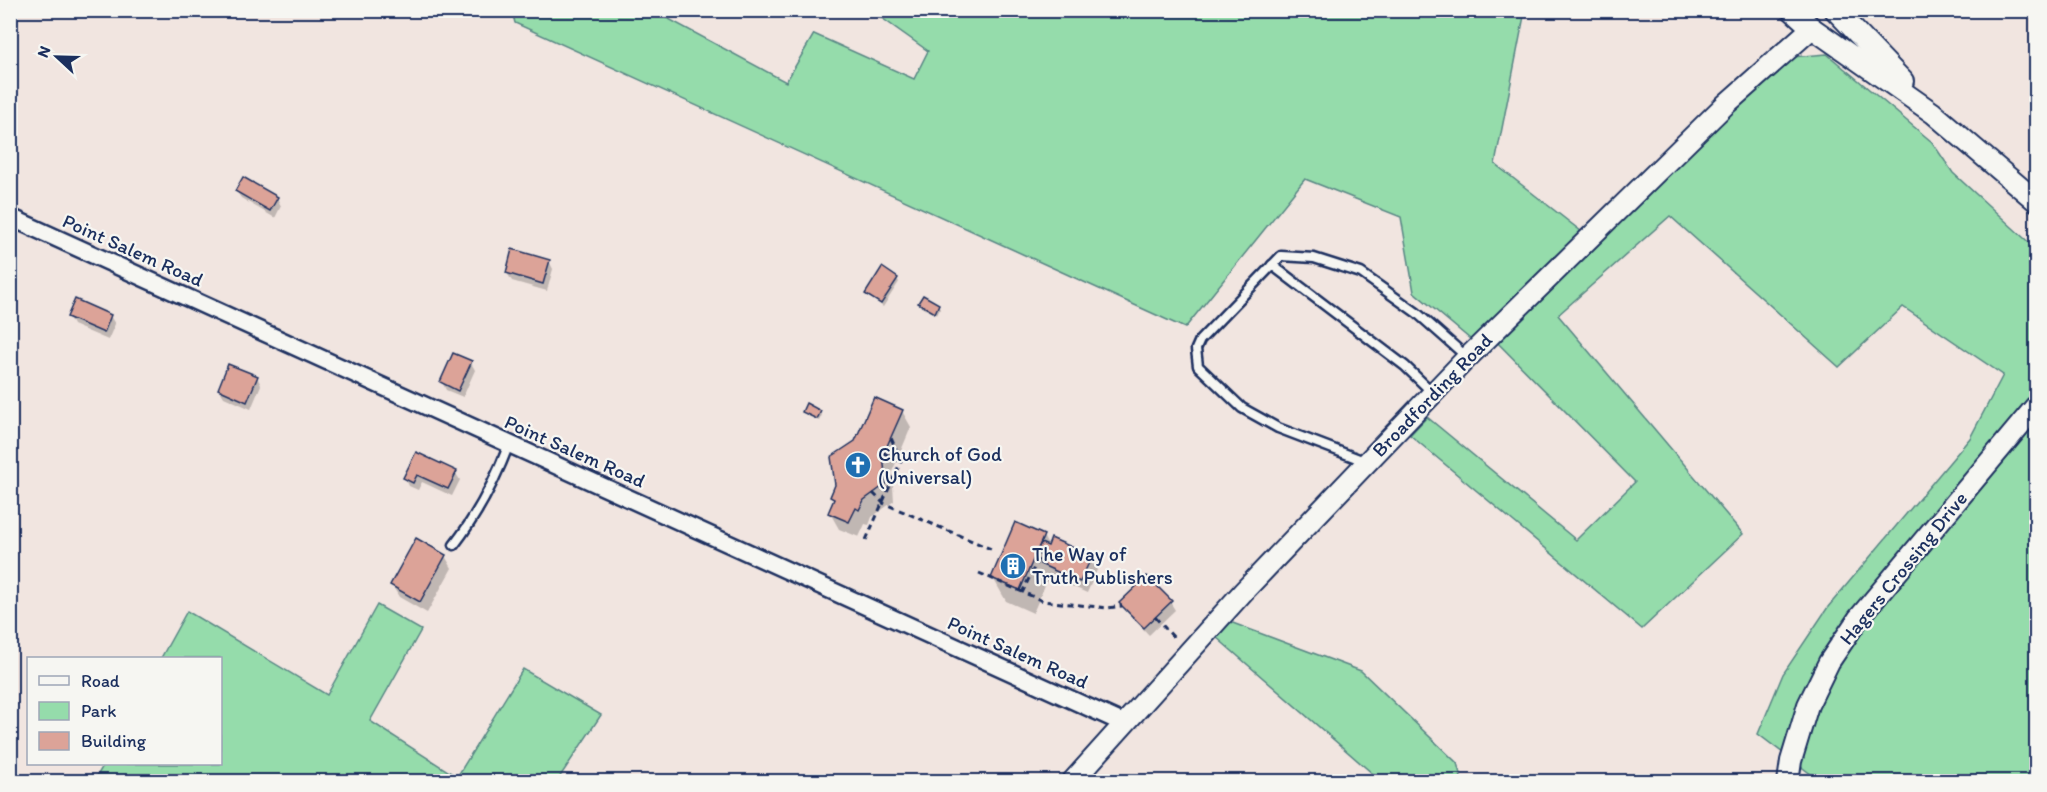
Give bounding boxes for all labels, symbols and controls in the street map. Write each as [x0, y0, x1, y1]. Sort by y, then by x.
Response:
north arrow [27, 27, 87, 87]
text: N [33, 43, 54, 60]
street label: Point Salem Road [59, 208, 207, 292]
street label: Broadfording Road [1367, 328, 1497, 462]
street label: Point Salem Road [501, 409, 649, 493]
place label: Church of God (Universal) [878, 442, 1002, 489]
church icon: Church of God (Universal) [843, 450, 873, 480]
street label: Hagers Crossing Drive [1834, 487, 1972, 649]
place label: The Way of Truth Publishers [1032, 542, 1173, 589]
building icon: The Way of Truth Publishers [998, 551, 1028, 581]
street label: Point Salem Road [944, 610, 1092, 694]
legend [27, 657, 222, 765]
text: Road [81, 670, 120, 692]
text: Park [81, 700, 116, 722]
text: Building [81, 730, 147, 752]

